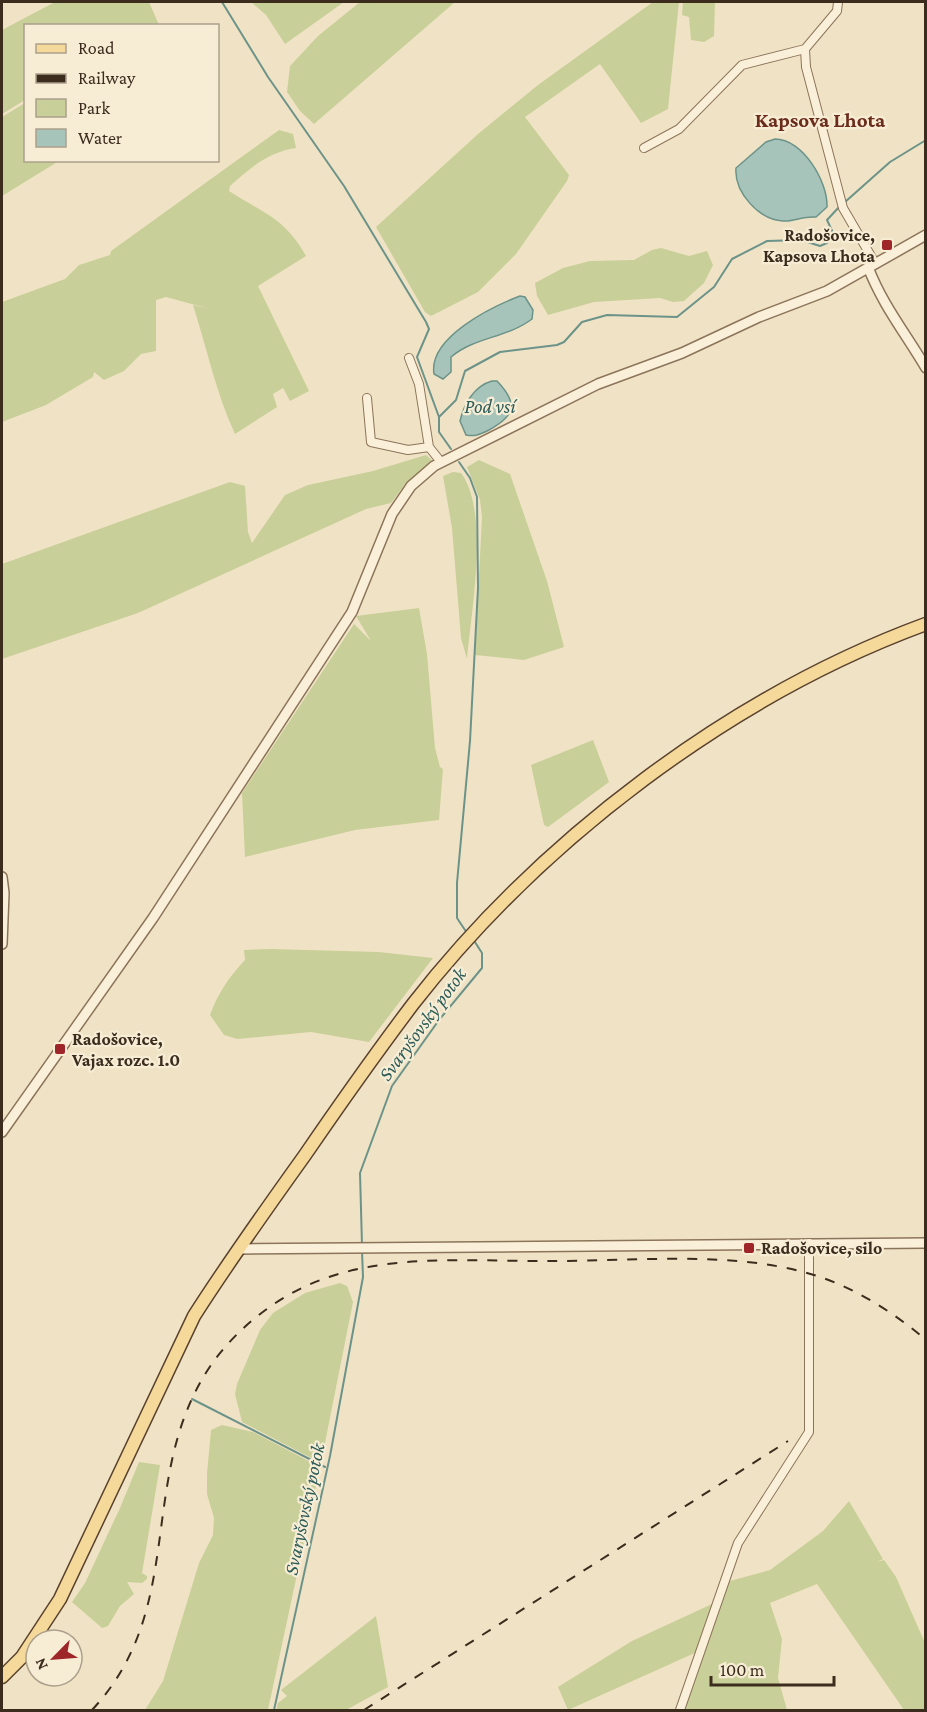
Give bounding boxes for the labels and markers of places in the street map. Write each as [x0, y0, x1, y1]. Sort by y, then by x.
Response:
place label: Radošovice, Kapsova Lhota [763, 225, 875, 266]
marker: Radošovice, Kapsova Lhota [880, 238, 894, 252]
place label: Radošovice, Vajax rozc. 1.0 [71, 1029, 180, 1071]
marker: Radošovice, Vajax rozc. 1.0 [53, 1042, 67, 1056]
place label: Radošovice, silo [761, 1238, 882, 1258]
marker: Radošovice, silo [742, 1241, 756, 1255]

